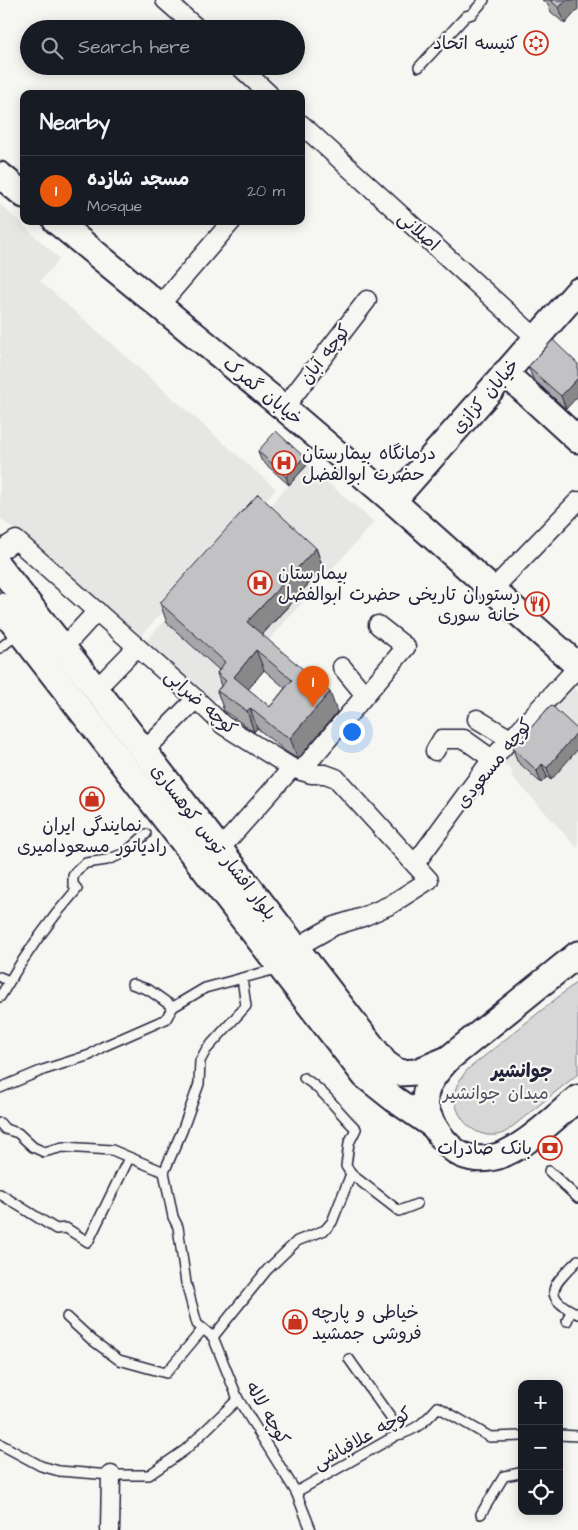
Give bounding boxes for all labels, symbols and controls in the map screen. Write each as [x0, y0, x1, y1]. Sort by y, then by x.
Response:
search box [20, 20, 305, 75]
synagogue icon: کنیسه اتحاد [523, 30, 549, 56]
place label: کنیسه اتحاد [433, 31, 518, 56]
icon: search [38, 34, 66, 62]
text: Search here [78, 34, 190, 61]
text: Nearby [40, 108, 110, 137]
text: مسجد شازده [87, 166, 189, 193]
text: 1 [55, 180, 57, 202]
text: 20 m [247, 180, 285, 202]
text: Mosque [87, 195, 142, 217]
street label: اصلانی [392, 206, 445, 257]
street label: کوچه آبان [294, 319, 357, 390]
street label: خیابان گمرک [218, 351, 308, 431]
street label: خیابان کزازی [446, 353, 525, 439]
place label: درمانگاه بیمارستان حضرت ابوالفضل [302, 441, 436, 487]
hospital icon: درمانگاه بیمارستان حضرت ابوالفضل [271, 450, 297, 476]
place label: بیمارستان حضرت ابوالفضل [278, 561, 401, 607]
hospital icon: بیمارستان حضرت ابوالفضل [247, 570, 273, 596]
place label: رستوران تاریخی خانه سوری [408, 582, 520, 628]
restaurant icon: رستوران تاریخی خانه سوری [524, 591, 550, 617]
street label: کوچه ضرابی [159, 664, 243, 741]
pin: 1 [297, 666, 329, 707]
street label: کوچه مسعودی [450, 713, 539, 814]
your location [339, 719, 365, 745]
street label: بلوار افشار توس کوهساری [145, 759, 283, 926]
shop icon: نمایندگی ایران رادیاتور مسعودامیری [79, 786, 105, 812]
place label: نمایندگی ایران رادیاتور مسعودامیری [17, 813, 167, 859]
district label: جوانشیر [489, 1058, 553, 1085]
park label: میدان جوانشیر [441, 1081, 549, 1106]
bank icon: بانک صادرات [537, 1135, 563, 1161]
place label: بانک صادرات [437, 1136, 532, 1161]
place label: خیاطی ‌‌و‌ پارچه فروشی جمشید [312, 1300, 422, 1346]
shop icon: خیاطی ‌‌و‌ پارچه فروشی جمشید [282, 1309, 308, 1335]
street label: کوچه لاله [239, 1377, 296, 1450]
map controls [518, 1380, 563, 1515]
button: + [518, 1380, 563, 1425]
street label: کوچه علافباشی [309, 1401, 416, 1476]
button: − [518, 1425, 563, 1470]
button: locate [518, 1470, 563, 1515]

